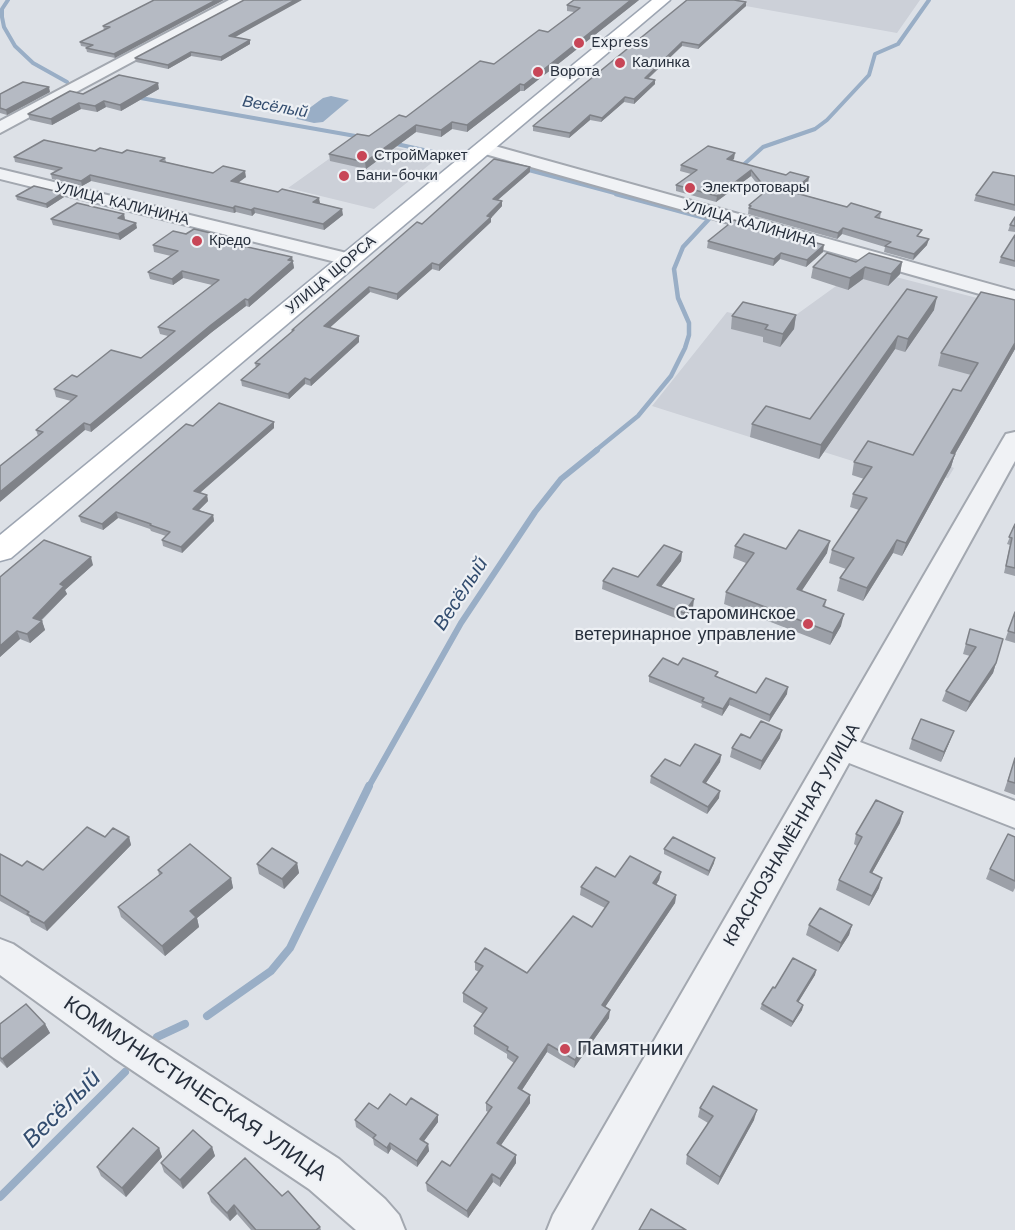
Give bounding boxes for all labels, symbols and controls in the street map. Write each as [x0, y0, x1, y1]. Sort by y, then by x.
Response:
place label: Express [591, 34, 648, 52]
marker: Express [572, 36, 586, 50]
place label: Калинка [632, 54, 690, 72]
marker: Калинка [613, 56, 627, 70]
place label: Ворота [550, 63, 600, 81]
marker: Ворота [531, 65, 545, 79]
water label: Весёлый [241, 92, 309, 122]
place label: СтройМаркет [374, 147, 468, 165]
marker: СтройМаркет [355, 149, 369, 163]
place label: Бани-бочки [356, 167, 438, 185]
marker: Бани-бочки [337, 169, 351, 183]
street label: УЛИЦА КАЛИНИНА [53, 179, 191, 229]
place label: Электротовары [702, 179, 810, 197]
marker: Электротовары [683, 181, 697, 195]
street label: УЛИЦА КАЛИНИНА [681, 196, 819, 252]
place label: Кредо [209, 232, 251, 250]
street label: УЛИЦА ЩОРСА [282, 232, 380, 318]
marker: Кредо [190, 234, 204, 248]
water label: Весёлый [428, 553, 494, 635]
place label: Староминское ветеринарное управление [575, 603, 796, 646]
marker: Староминское ветеринарное управление [801, 617, 815, 631]
street label: КРАСНОЗНАМЁННАЯ УЛИЦА [719, 720, 865, 950]
street label: КОММУНИСТИЧЕСКАЯ УЛИЦА [59, 991, 331, 1187]
place label: Памятники [577, 1036, 683, 1062]
marker: Памятники [558, 1042, 572, 1056]
water label: Весёлый [17, 1064, 107, 1154]

